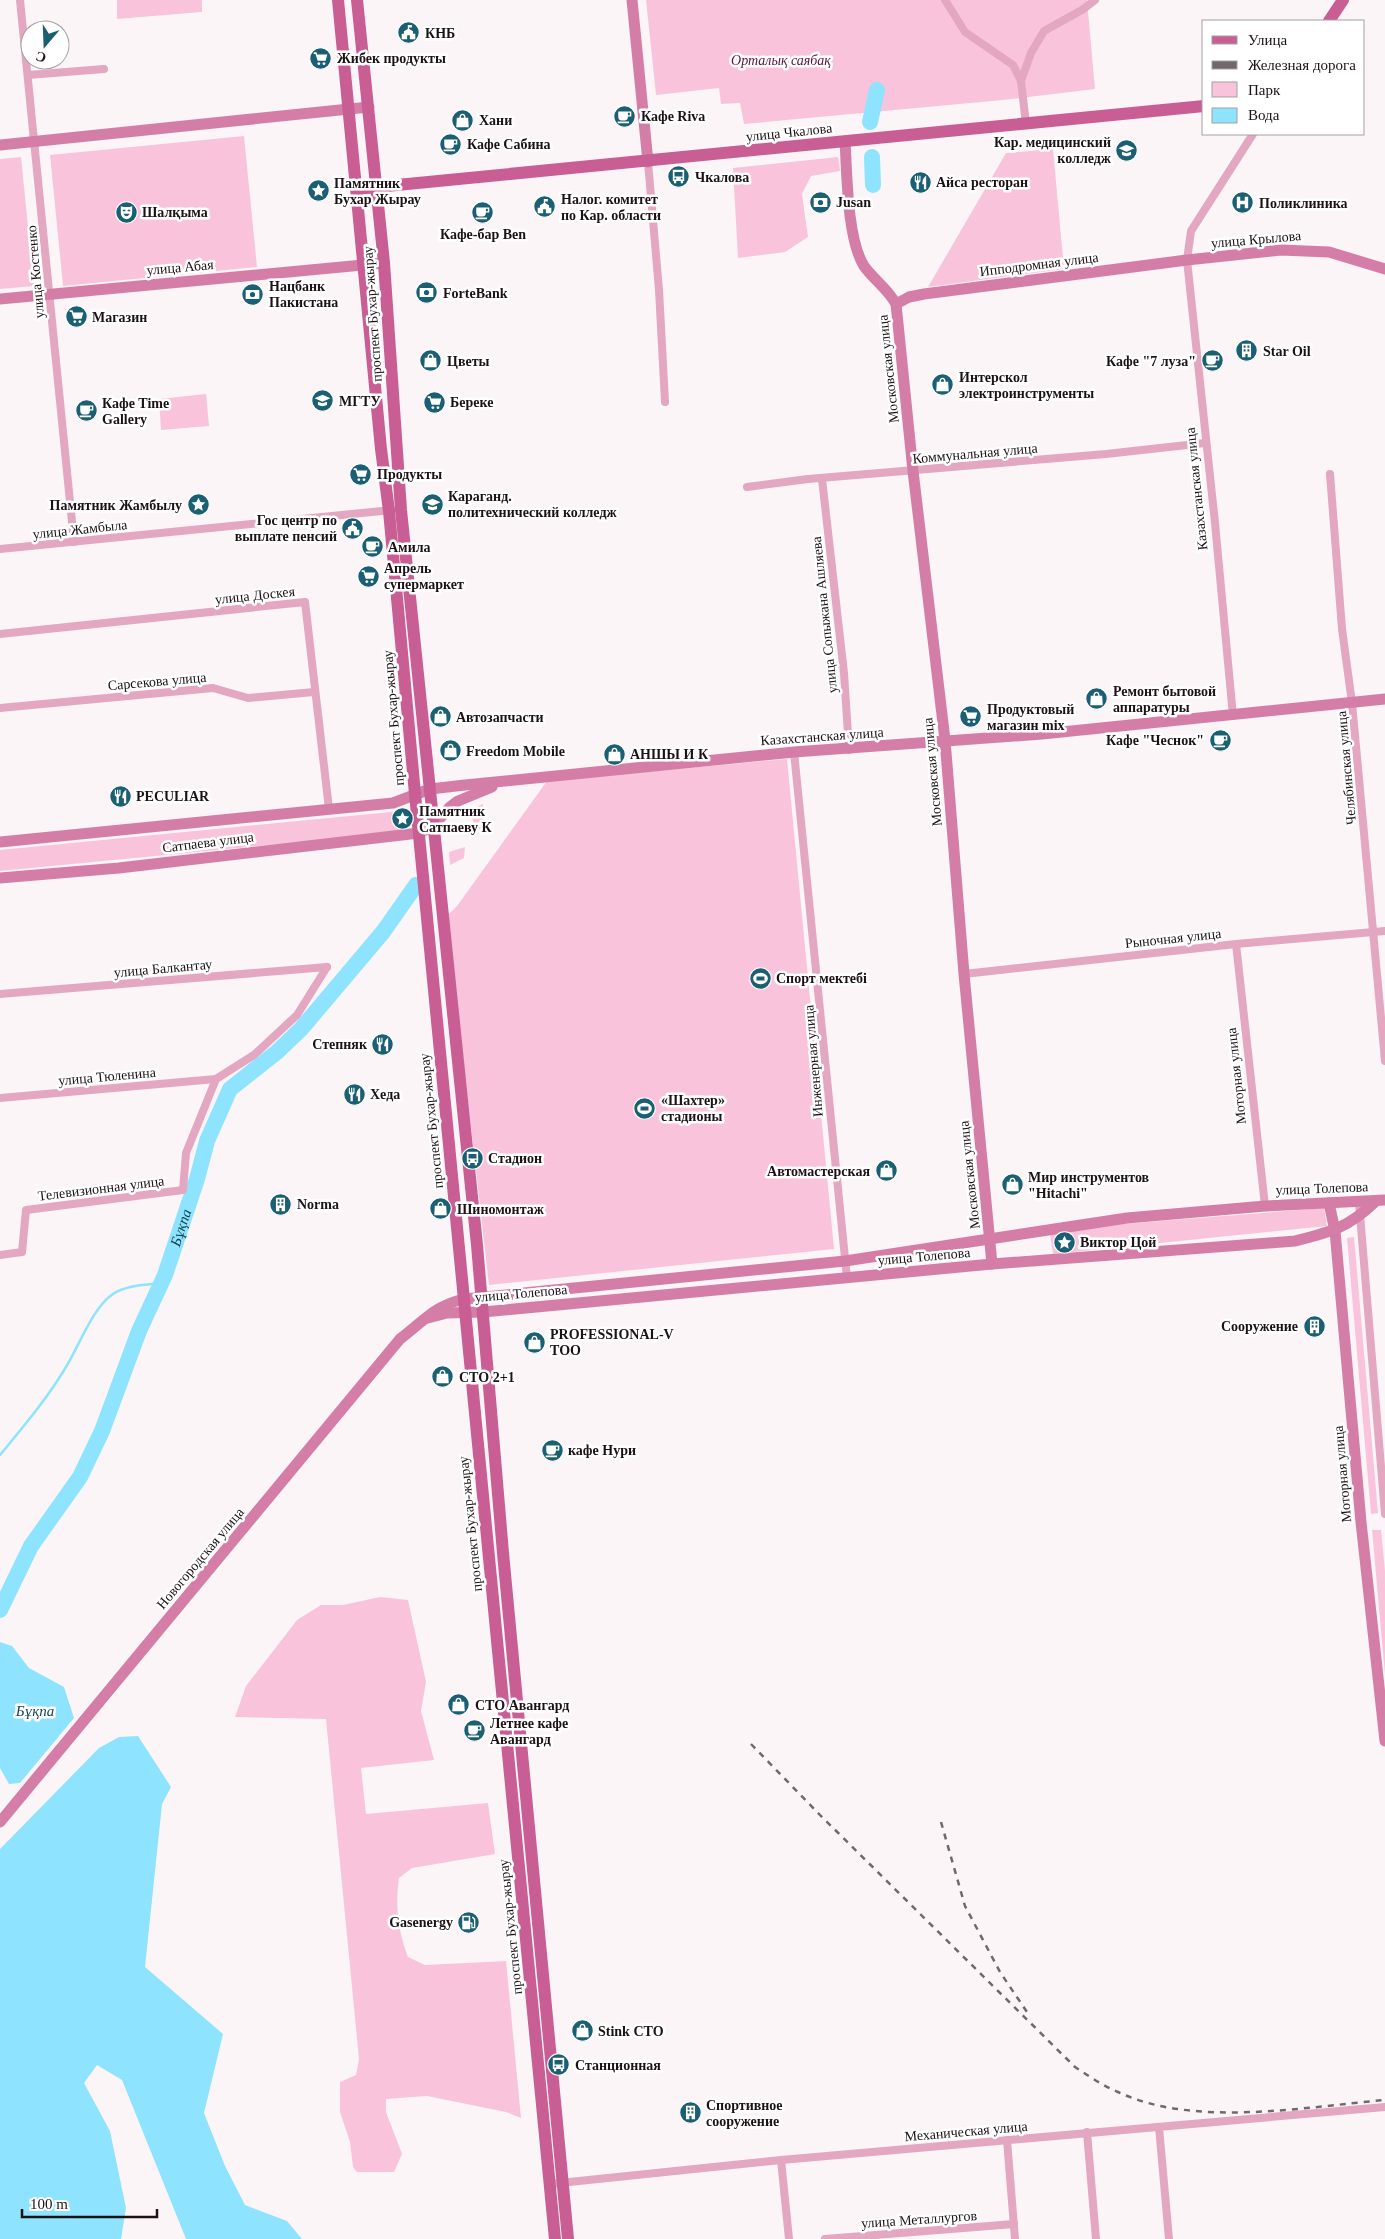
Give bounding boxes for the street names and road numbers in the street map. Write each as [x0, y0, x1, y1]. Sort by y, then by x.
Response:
street label: улица Чкалова [745, 120, 834, 144]
street label: улица Костенко [24, 225, 47, 319]
street label: улица Крылова [1210, 228, 1303, 251]
street label: проспект Бухар-жырау [360, 246, 385, 382]
street label: Ипподромная улица [979, 250, 1100, 279]
street label: улица Абая [146, 257, 215, 278]
street label: Московская улица [875, 313, 902, 424]
street label: Казахстанская улица [1183, 426, 1210, 551]
street label: Коммунальная улица [912, 440, 1039, 466]
street label: улица Жамбыла [32, 517, 129, 542]
street label: улица Сопыжана Ашляева [809, 535, 840, 694]
street label: улица Доскея [214, 584, 296, 607]
street label: проспект Бухар-жырау [380, 650, 407, 786]
street label: Сарсекова улица [107, 670, 208, 693]
street label: Челябинская улица [1334, 710, 1359, 826]
street label: Московская улица [920, 716, 945, 827]
street label: Казахстанская улица [760, 725, 885, 748]
street label: Сатпаева улица [162, 829, 255, 856]
street label: Рыночная улица [1124, 926, 1223, 951]
street label: улица Балкантау [113, 957, 213, 980]
street label: Инженерная улица [801, 1004, 826, 1118]
street label: Моторная улица [1224, 1026, 1249, 1125]
street label: проспект Бухар-жырау [417, 1053, 446, 1189]
street label: улица Тюленина [58, 1065, 157, 1088]
street label: Московская улица [956, 1119, 983, 1230]
street label: Телевизионная улица [37, 1173, 166, 1204]
street label: улица Толепова [1275, 1179, 1369, 1198]
street label: улица Толепова [877, 1245, 972, 1268]
street label: улица Толепова [474, 1282, 569, 1305]
street label: Моторная улица [1331, 1424, 1354, 1523]
street label: проспект Бухар-жырау [456, 1456, 485, 1592]
street label: Новогородская улица [154, 1504, 248, 1612]
street label: проспект Бухар-жырау [496, 1859, 525, 1995]
street label: Механическая улица [904, 2119, 1029, 2144]
street label: улица Металлургов [861, 2208, 978, 2231]

